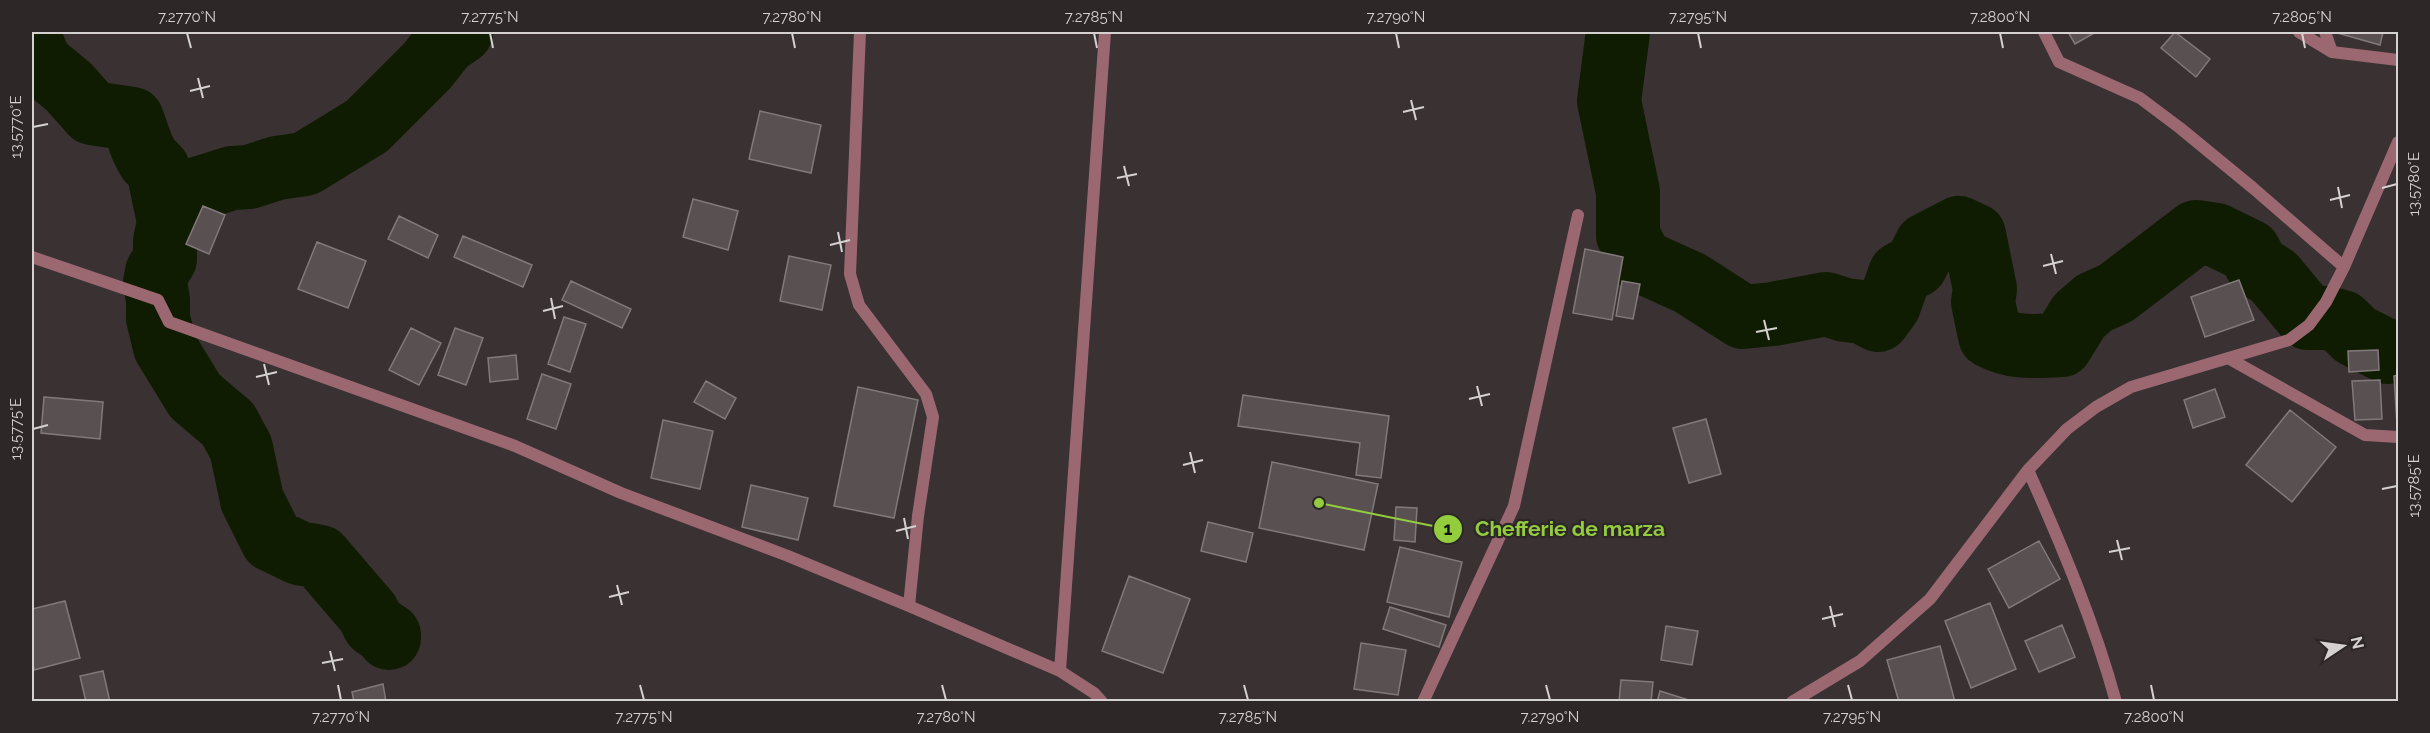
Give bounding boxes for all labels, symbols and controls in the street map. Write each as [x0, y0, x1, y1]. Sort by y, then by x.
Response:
text: 7.2770°N [158, 8, 216, 26]
text: 7.2775°N [461, 8, 519, 26]
text: 7.2780°N [762, 8, 822, 26]
text: 7.2785°N [1065, 8, 1123, 26]
text: 7.2790°N [1367, 8, 1425, 26]
text: 7.2795°N [1669, 8, 1727, 26]
text: 7.2800°N [1970, 8, 2030, 26]
text: 7.2805°N [2272, 8, 2332, 26]
text: 13.5770°E [7, 95, 25, 159]
text: 13.5780°E [2405, 152, 2423, 216]
text: 13.5775°E [7, 398, 25, 460]
text: 13.5785°E [2405, 454, 2423, 518]
callout: Chefferie de marza [1433, 509, 1677, 548]
text: Chefferie de marza [1475, 516, 1665, 541]
text: 1 [1444, 518, 1453, 539]
north arrow [2313, 616, 2373, 676]
text: N [2346, 635, 2368, 651]
text: 7.2770°N [312, 708, 370, 726]
text: 7.2775°N [615, 708, 673, 726]
text: 7.2780°N [916, 708, 976, 726]
text: 7.2785°N [1219, 708, 1277, 726]
text: 7.2790°N [1521, 708, 1579, 726]
text: 7.2795°N [1823, 708, 1881, 726]
text: 7.2800°N [2124, 708, 2184, 726]

